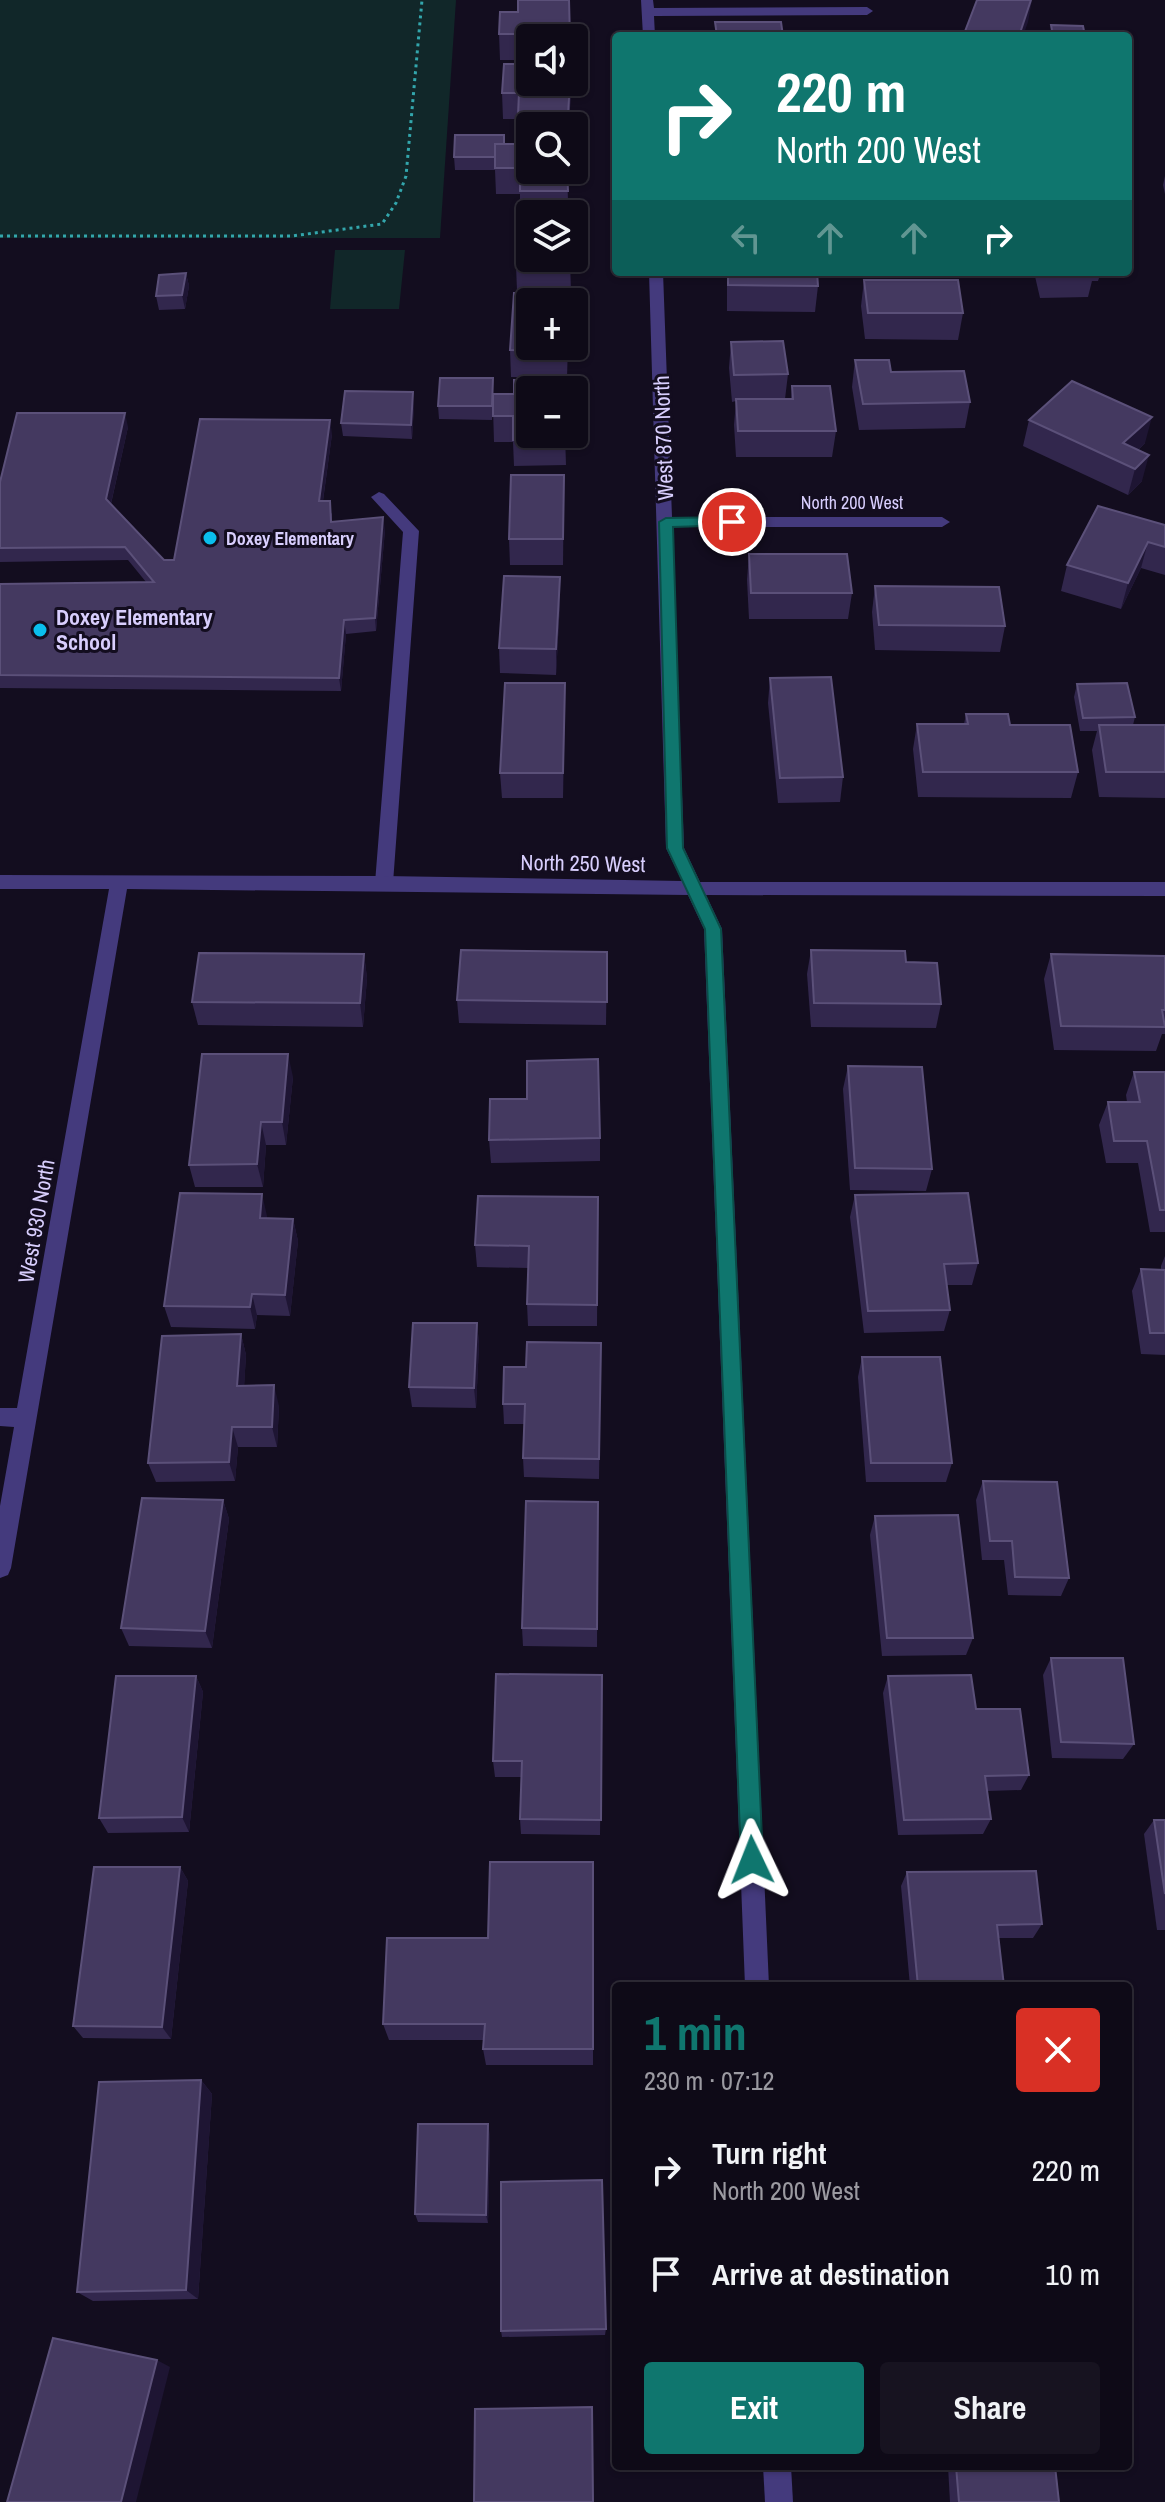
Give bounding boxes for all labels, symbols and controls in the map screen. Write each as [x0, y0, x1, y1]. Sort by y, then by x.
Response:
map controls [516, 24, 588, 448]
button: sound [516, 24, 588, 96]
text: 220 m [776, 54, 906, 129]
icon: right [644, 64, 748, 168]
button: search [516, 112, 588, 184]
text: North 200 West [776, 126, 981, 174]
button: layers [516, 200, 588, 272]
icon: left [724, 216, 768, 260]
icon: ahead [808, 216, 852, 260]
icon: ahead [892, 216, 936, 260]
icon: right [976, 216, 1020, 260]
button: + [516, 288, 588, 360]
street label: West 870 North [646, 375, 680, 501]
button: − [516, 376, 588, 448]
pin [698, 488, 766, 556]
street label: North 200 West [801, 490, 903, 515]
icon: arrive [710, 500, 754, 544]
place label: Doxey Elementary [226, 526, 355, 551]
marker: Doxey Elementary [201, 529, 219, 547]
place label: Doxey Elementary School [56, 602, 212, 657]
marker: Doxey Elementary School [31, 621, 49, 639]
street label: North 250 West [520, 847, 646, 879]
street label: West 930 North [10, 1157, 62, 1285]
position arrow [710, 1818, 794, 1902]
text: 1 min [644, 2000, 747, 2065]
button: close [1016, 2008, 1100, 2092]
text: 230 m · 07:12 [644, 2063, 774, 2098]
text: Turn right [712, 2133, 826, 2173]
icon: right [644, 2148, 688, 2192]
text: 220 m [1032, 2150, 1100, 2190]
text: North 200 West [712, 2173, 860, 2208]
icon: arrive [644, 2252, 688, 2296]
text: Arrive at destination [712, 2254, 950, 2294]
text: 10 m [1045, 2254, 1100, 2294]
button: Exit [644, 2362, 864, 2454]
button: Share [880, 2362, 1100, 2454]

